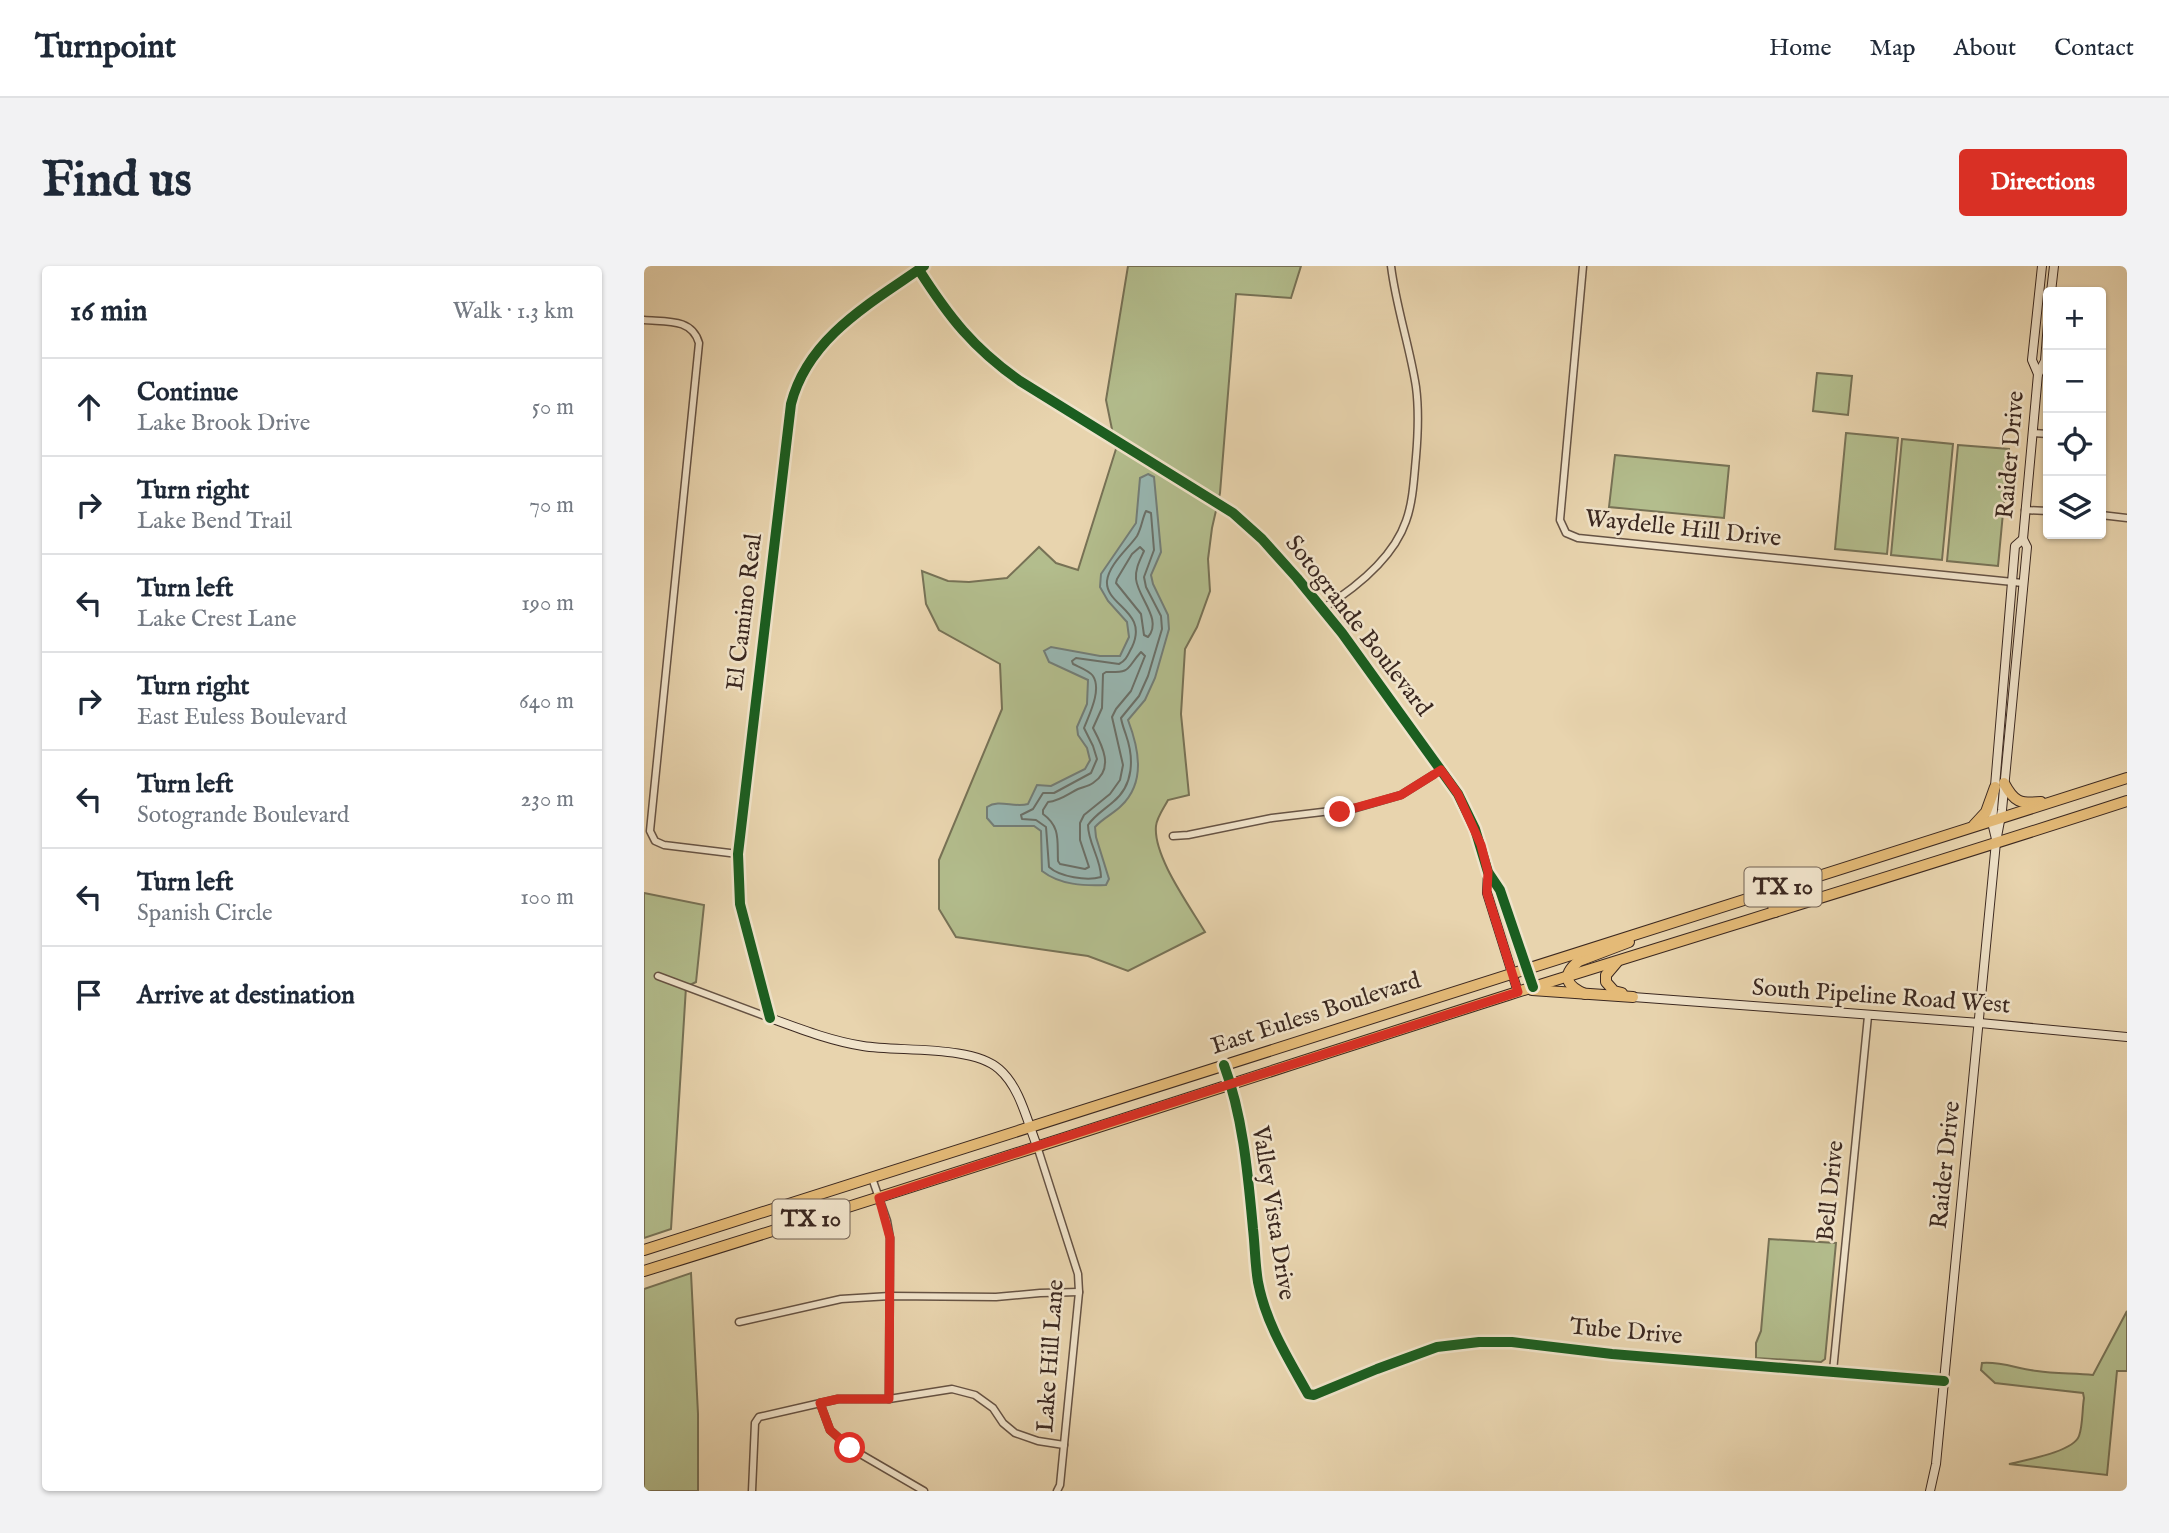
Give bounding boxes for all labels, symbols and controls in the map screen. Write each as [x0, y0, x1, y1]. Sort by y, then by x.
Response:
text: Turnpoint [35, 27, 176, 69]
text: Home [1769, 33, 1832, 64]
text: Map [1870, 33, 1916, 64]
text: About [1954, 33, 2016, 64]
text: Contact [2054, 33, 2134, 64]
button: Directions [1959, 149, 2127, 216]
text: Find us [42, 151, 192, 213]
map controls [2043, 287, 2106, 539]
button: + [2043, 287, 2106, 350]
text: 16 min [70, 293, 148, 331]
text: Walk · 1.3 km [453, 297, 574, 326]
button: − [2043, 350, 2106, 413]
text: Continue [137, 376, 238, 409]
icon: ahead [70, 388, 108, 426]
street label: Raider Drive [1990, 390, 2032, 520]
text: 50 m [532, 393, 574, 422]
text: Lake Brook Drive [137, 409, 310, 438]
button: locate [2043, 413, 2106, 476]
text: Turn right [137, 474, 250, 507]
button: layers [2043, 476, 2106, 539]
icon: right [70, 486, 108, 524]
text: 70 m [529, 491, 574, 520]
street label: Waydelle Hill Drive [1583, 503, 1783, 555]
text: Lake Bend Trail [137, 507, 292, 536]
street label: Sotogrande Boulevard [1278, 529, 1439, 723]
street label: El Camino Real [720, 531, 770, 692]
text: Turn left [137, 572, 234, 605]
icon: left [70, 584, 108, 622]
text: 190 m [521, 589, 574, 618]
text: Lake Crest Lane [137, 605, 296, 634]
text: Turn right [137, 670, 250, 703]
icon: right [70, 682, 108, 720]
text: 640 m [519, 687, 574, 716]
text: East Euless Boulevard [137, 703, 347, 732]
text: Turn left [137, 768, 234, 801]
icon: left [70, 780, 108, 818]
text: 230 m [521, 785, 574, 814]
route end [1324, 796, 1355, 827]
text: Sotogrande Boulevard [137, 801, 349, 830]
text: Turn left [137, 866, 234, 899]
road number: TX 10 [1744, 867, 1822, 906]
icon: left [70, 878, 108, 916]
text: 100 m [520, 883, 574, 912]
text: Spanish Circle [137, 899, 273, 928]
street label: East Euless Boulevard [1207, 965, 1425, 1063]
street label: South Pipeline Road West [1751, 973, 2011, 1021]
icon: arrive [70, 976, 108, 1014]
text: Arrive at destination [137, 979, 355, 1012]
street label: Raider Drive [1924, 1099, 1968, 1231]
street label: Valley Vista Drive [1244, 1123, 1302, 1302]
street label: Bell Drive [1810, 1139, 1852, 1243]
road number: TX 10 [772, 1200, 850, 1238]
street label: Lake Hill Lane [1030, 1279, 1072, 1433]
street label: Tube Drive [1568, 1312, 1684, 1352]
route start [834, 1432, 865, 1463]

